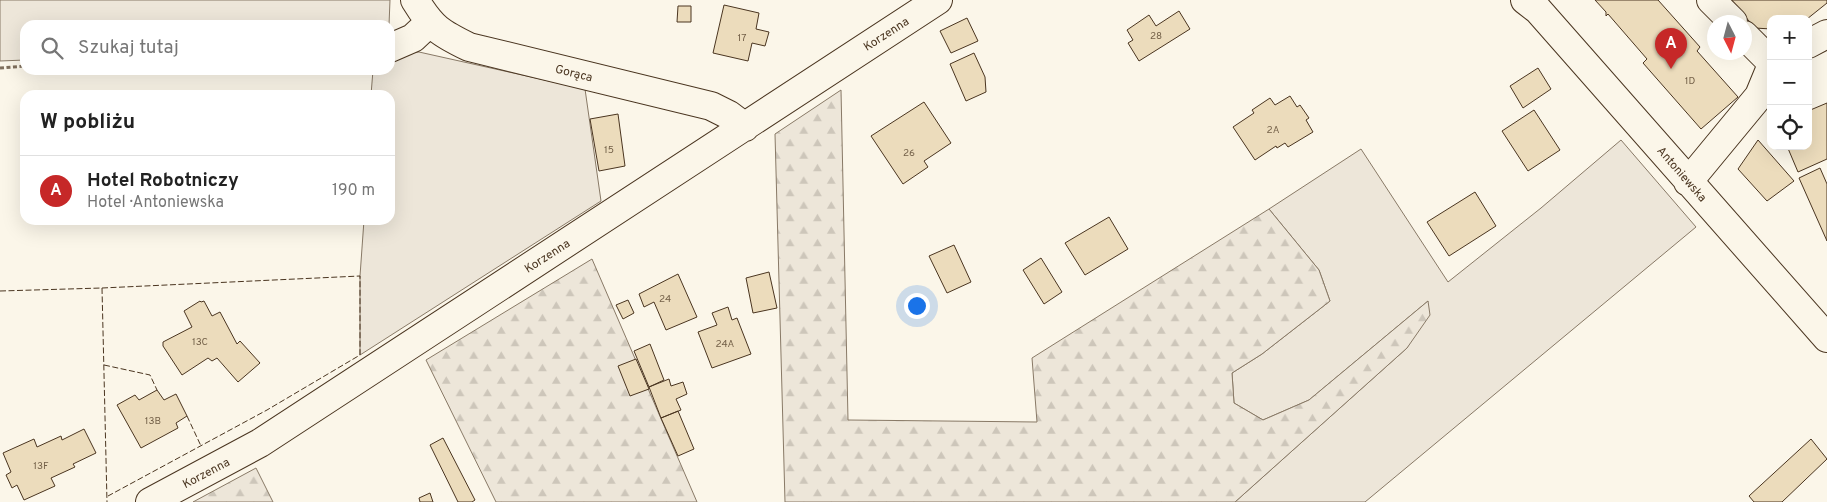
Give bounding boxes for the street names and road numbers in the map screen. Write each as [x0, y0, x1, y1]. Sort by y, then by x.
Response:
street label: Korzenna [861, 14, 912, 56]
street label: Gorąca [553, 62, 594, 86]
street label: Antoniewska [1653, 144, 1710, 206]
street label: Korzenna [522, 236, 573, 278]
street label: Korzenna [180, 455, 233, 493]

